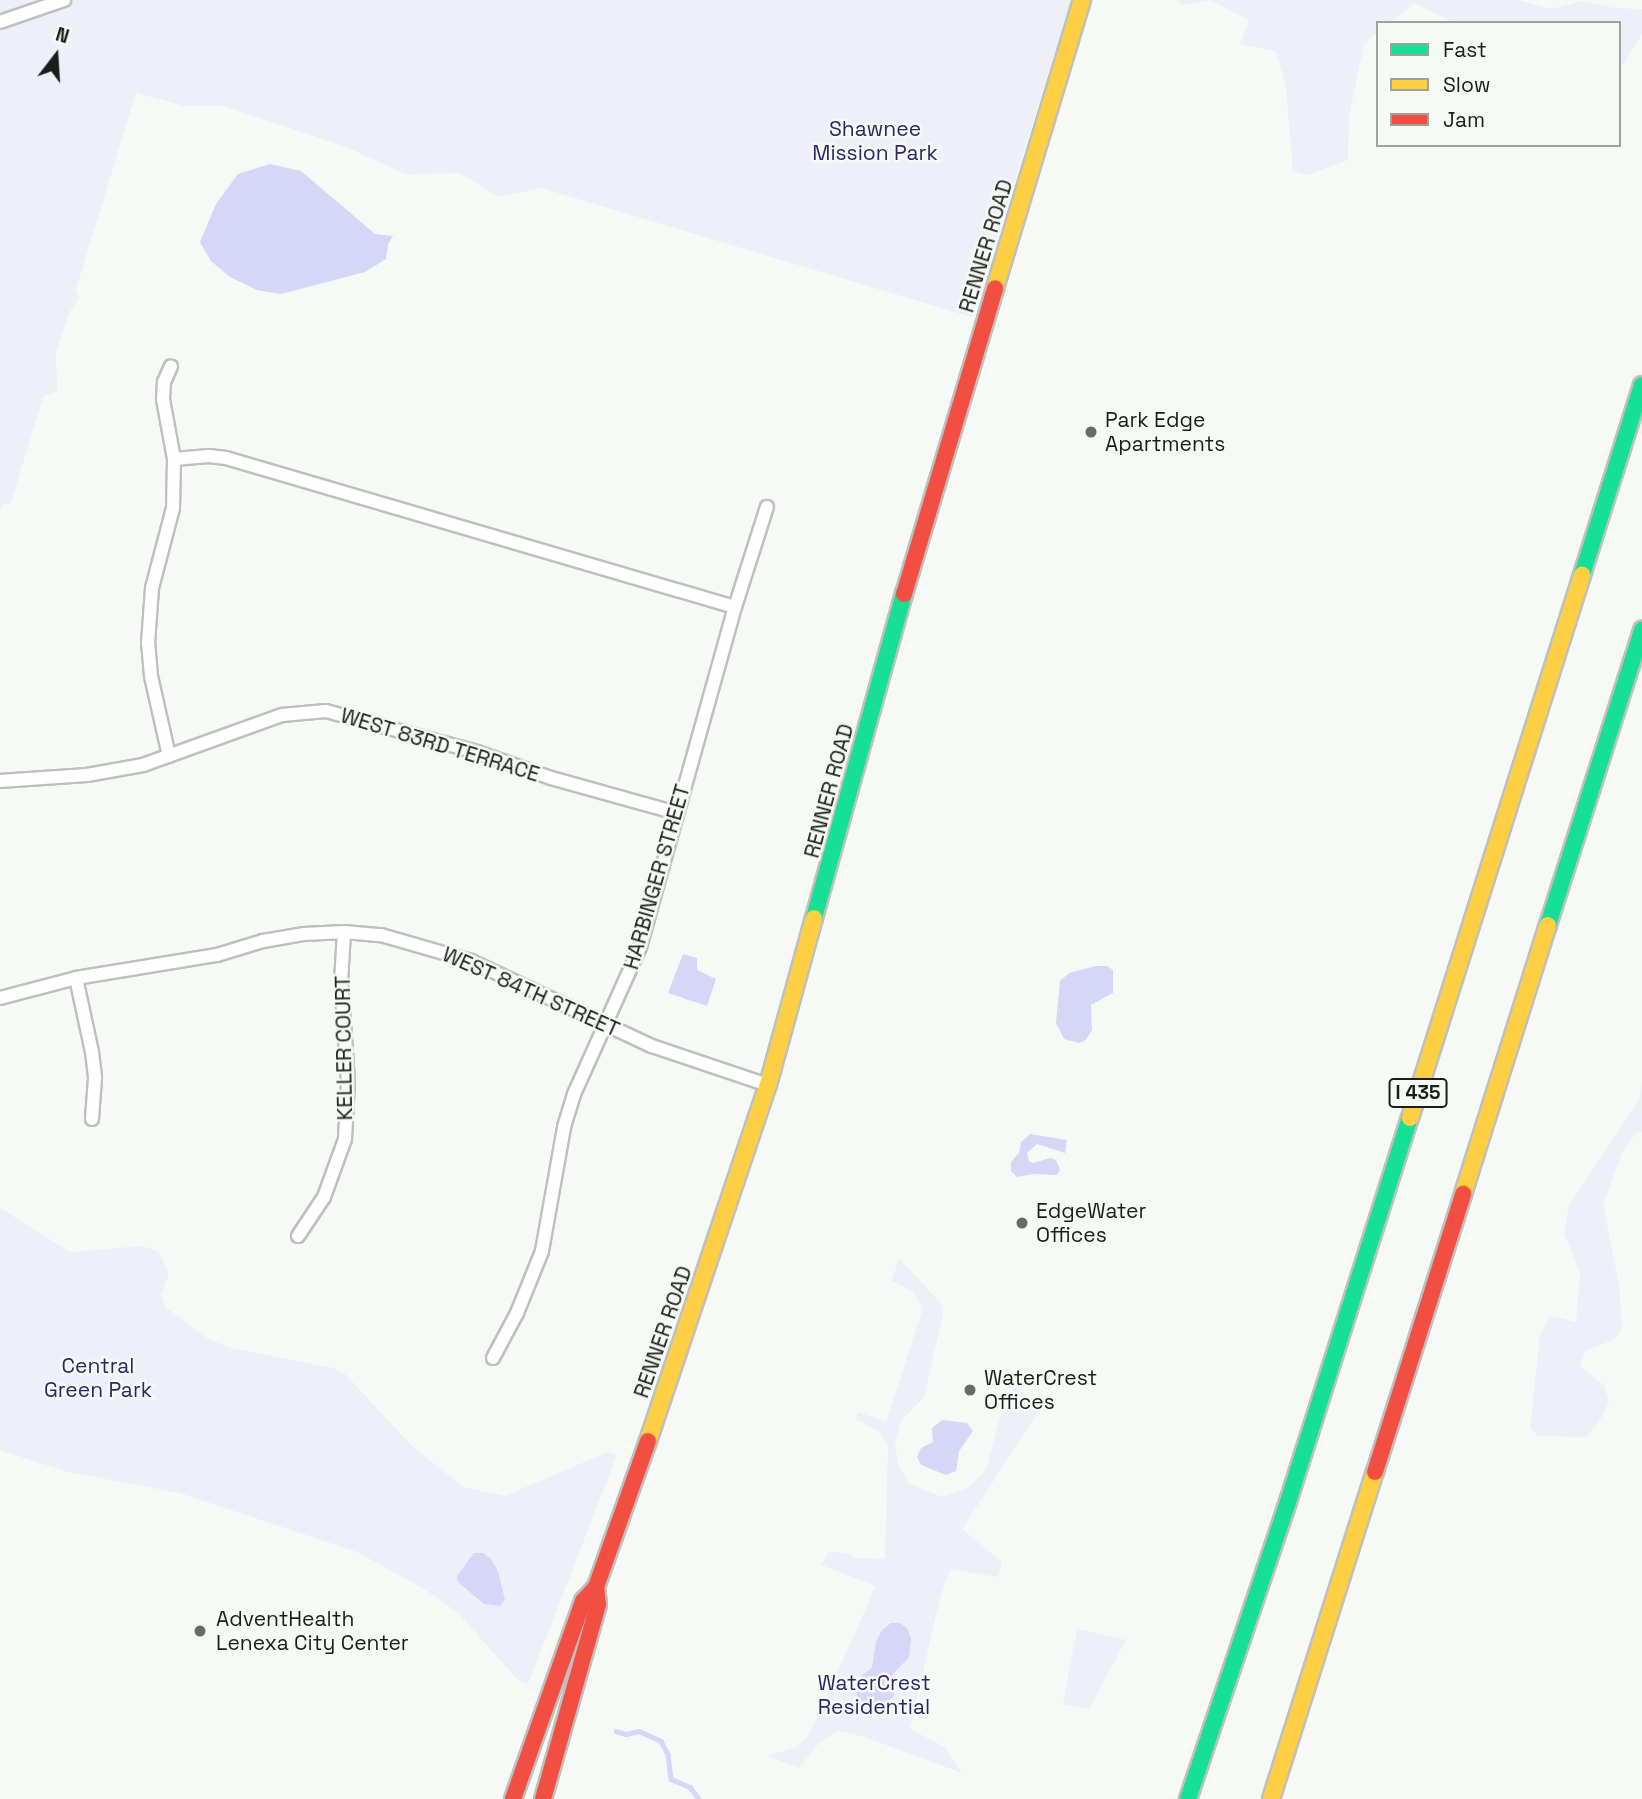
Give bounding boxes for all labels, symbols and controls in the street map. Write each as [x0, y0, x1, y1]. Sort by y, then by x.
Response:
north arrow [21, 21, 91, 91]
legend [1376, 21, 1621, 147]
text: N [53, 22, 72, 49]
text: Fast [1443, 36, 1487, 63]
text: Slow [1443, 71, 1491, 98]
text: Jam [1443, 106, 1485, 133]
park label: Shawnee Mission Park [812, 116, 938, 166]
street label: RENNER ROAD [954, 176, 1018, 316]
place label: Park Edge Apartments [1105, 407, 1225, 457]
marker: Park Edge Apartments [1083, 424, 1099, 440]
street label: WEST 83RD TERRACE [337, 703, 543, 787]
street label: RENNER ROAD [799, 721, 859, 861]
street label: HARBINGER STREET [619, 782, 695, 972]
street label: WEST 84TH STREET [438, 941, 624, 1043]
street label: KELLER COURT [330, 975, 358, 1121]
road number: I 435 [1388, 1078, 1448, 1108]
place label: EdgeWater Offices [1036, 1198, 1146, 1248]
marker: EdgeWater Offices [1014, 1215, 1030, 1231]
street label: RENNER ROAD [629, 1263, 697, 1401]
park label: Central Green Park [44, 1353, 152, 1403]
place label: WaterCrest Offices [984, 1365, 1097, 1415]
marker: WaterCrest Offices [962, 1382, 978, 1398]
place label: AdventHealth Lenexa City Center [216, 1606, 409, 1656]
marker: AdventHealth Lenexa City Center [190, 1621, 210, 1641]
park label: WaterCrest Residential [817, 1670, 931, 1720]

